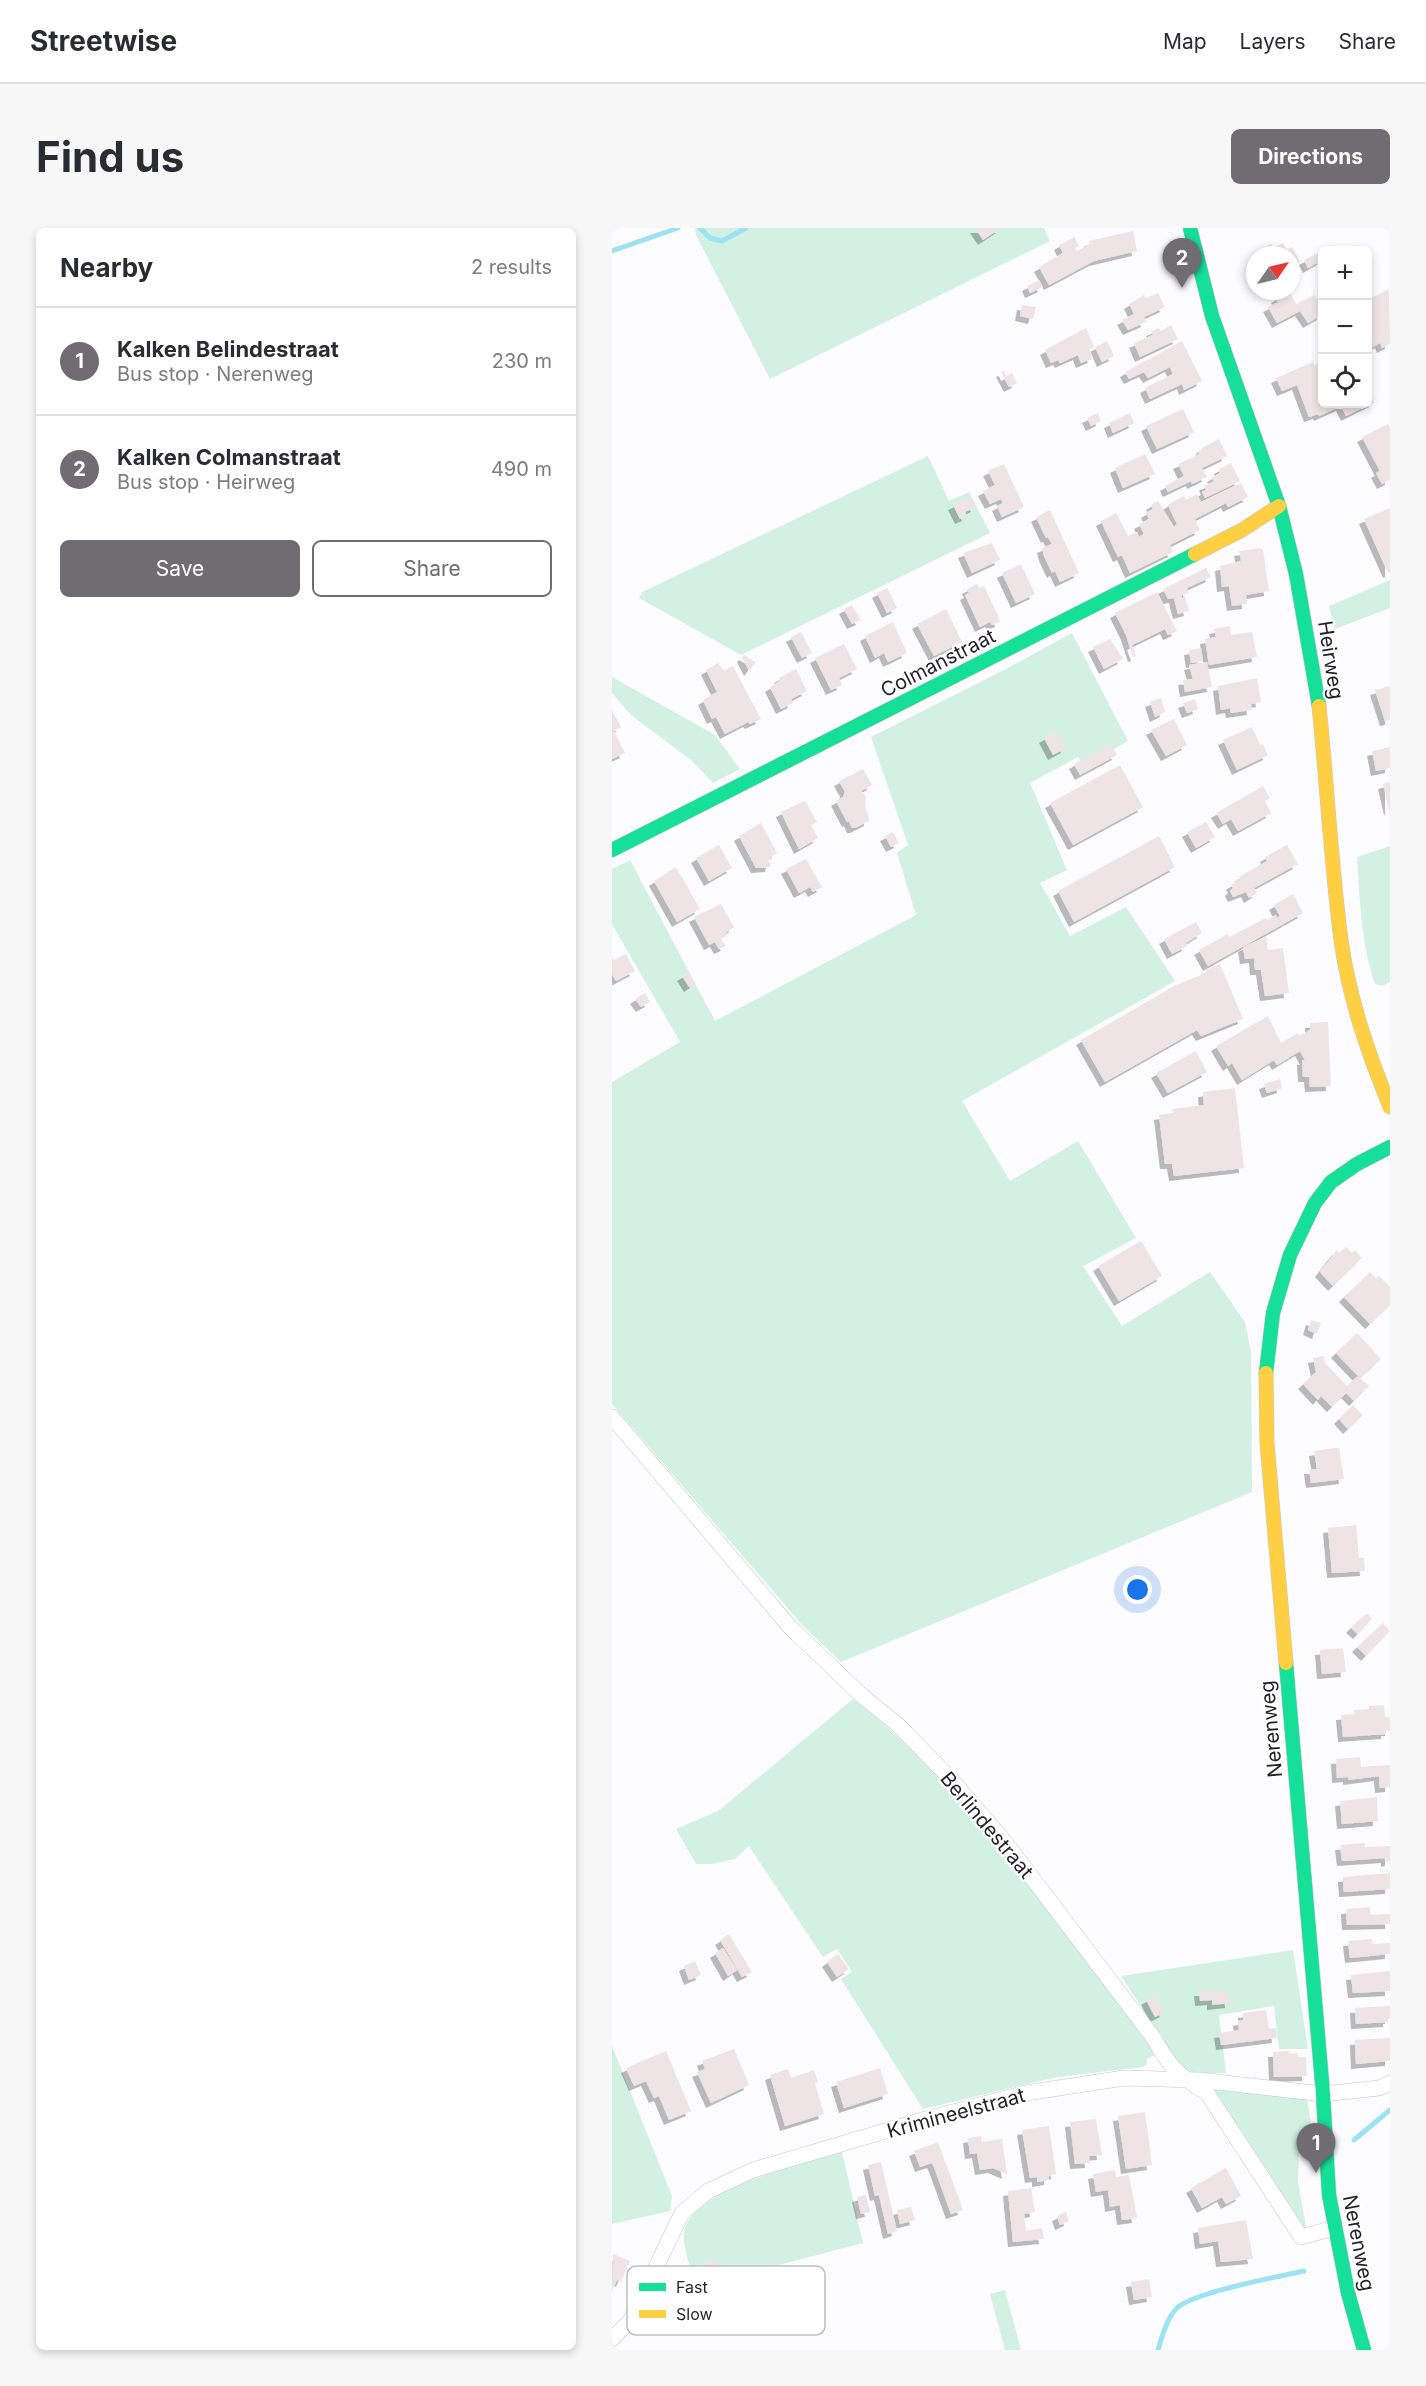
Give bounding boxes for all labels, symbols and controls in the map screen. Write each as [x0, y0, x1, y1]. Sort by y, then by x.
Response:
text: Streetwise [30, 24, 177, 58]
text: Map [1163, 29, 1207, 54]
text: Layers [1240, 29, 1306, 54]
text: Share [1339, 29, 1396, 54]
button: Directions [1231, 129, 1390, 184]
text: Find us [36, 131, 184, 182]
pin: 2 [1162, 238, 1202, 288]
north arrow [1246, 246, 1300, 300]
map controls [1318, 246, 1372, 408]
button: + [1318, 246, 1372, 300]
text: Nearby [60, 252, 153, 283]
text: 2 results [471, 255, 552, 279]
button: − [1318, 300, 1372, 354]
text: Kalken Belindestraat [117, 336, 339, 362]
text: 1 [75, 349, 84, 373]
text: 230 m [492, 349, 552, 373]
button: locate [1318, 354, 1372, 408]
text: Bus stop · Nerenweg [117, 362, 314, 386]
text: Kalken Colmanstraat [117, 444, 341, 470]
text: 2 [73, 457, 86, 481]
text: 490 m [491, 457, 552, 481]
text: Bus stop · Heirweg [117, 470, 295, 494]
button: Save [60, 540, 300, 597]
button: Share [312, 540, 552, 597]
street label: Heirweg [1313, 619, 1349, 701]
street label: Colmanstraat [877, 624, 1000, 702]
your location [1123, 1575, 1152, 1604]
street label: Nerenweg [1255, 1679, 1287, 1779]
street label: Berlindestraat [935, 1767, 1039, 1883]
street label: Krimineelstraat [884, 2083, 1028, 2143]
pin: 1 [1296, 2124, 1336, 2173]
street label: Nerenweg [1338, 2193, 1380, 2293]
legend [627, 2266, 825, 2335]
text: Fast [676, 2277, 708, 2297]
text: Slow [676, 2304, 713, 2324]

